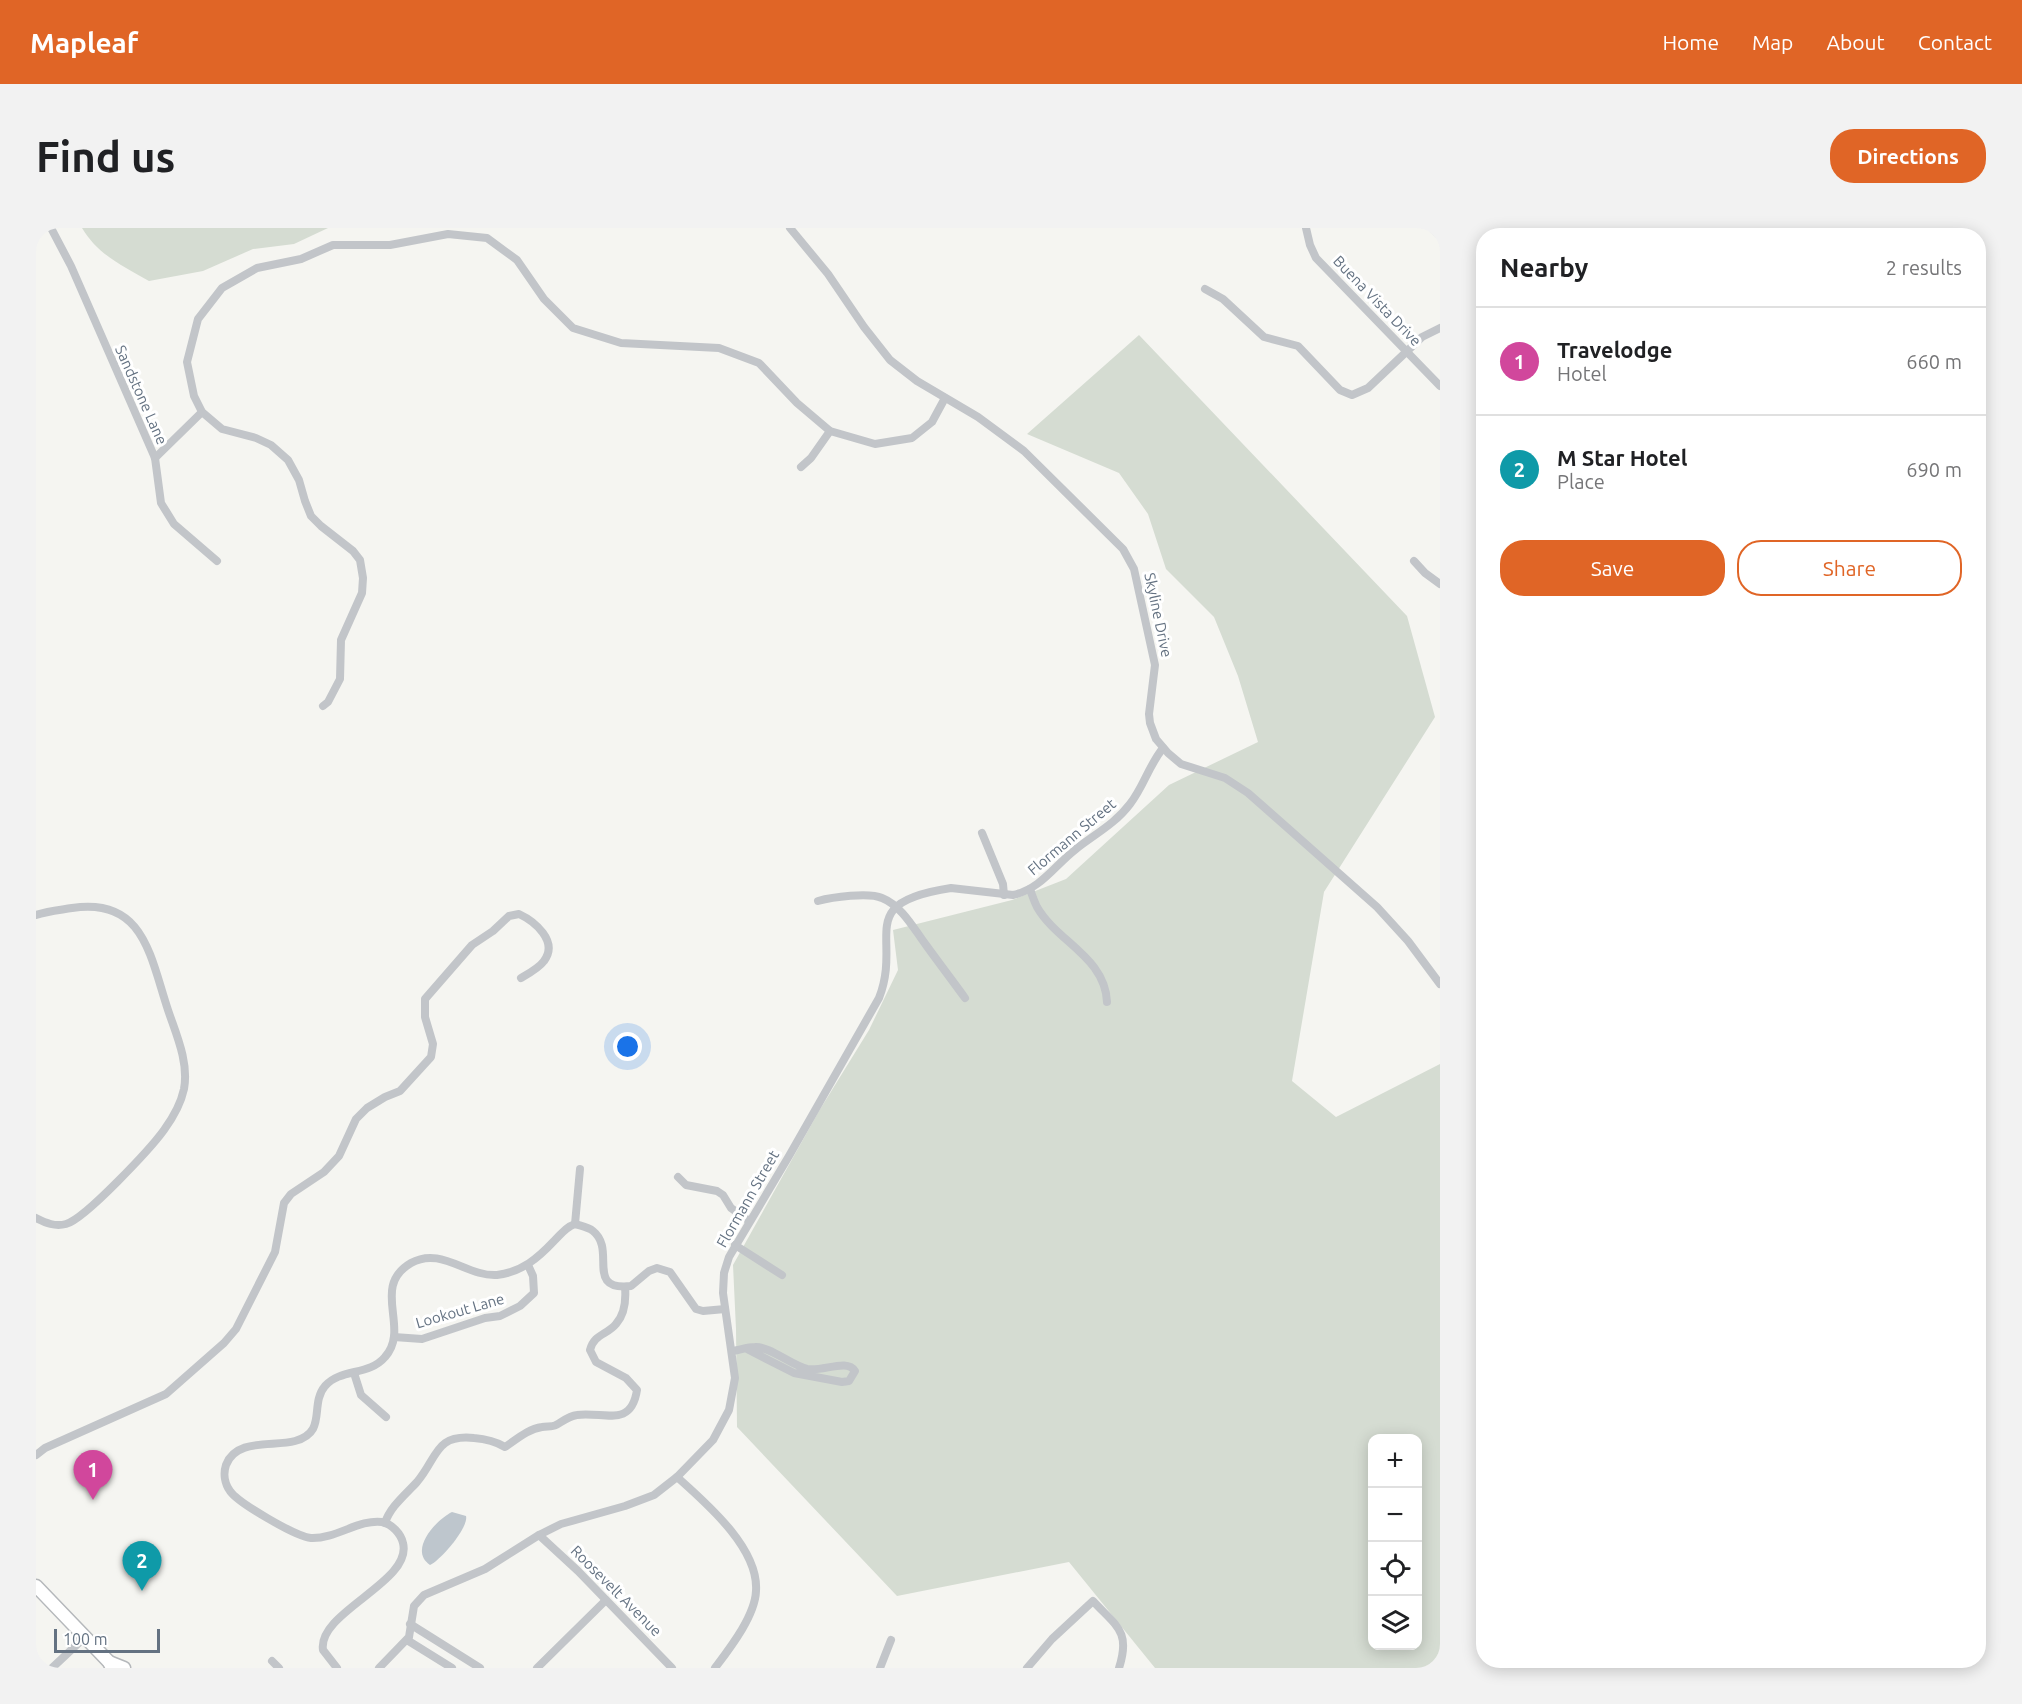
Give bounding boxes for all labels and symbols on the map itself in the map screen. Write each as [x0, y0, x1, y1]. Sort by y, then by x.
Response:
street label: Buena Vista Drive [1330, 252, 1425, 349]
street label: Sandstone Lane [112, 343, 171, 447]
street label: Skyline Drive [1141, 571, 1176, 659]
street label: Flormann Street [1024, 795, 1119, 878]
your location [613, 1032, 642, 1061]
street label: Flormann Street [713, 1147, 782, 1250]
street label: Lookout Lane [414, 1290, 506, 1331]
pin: 1 [74, 1450, 112, 1500]
pin: 2 [122, 1542, 162, 1591]
street label: Roosevelt Avenue [568, 1542, 665, 1639]
scale bar [54, 1626, 160, 1654]

